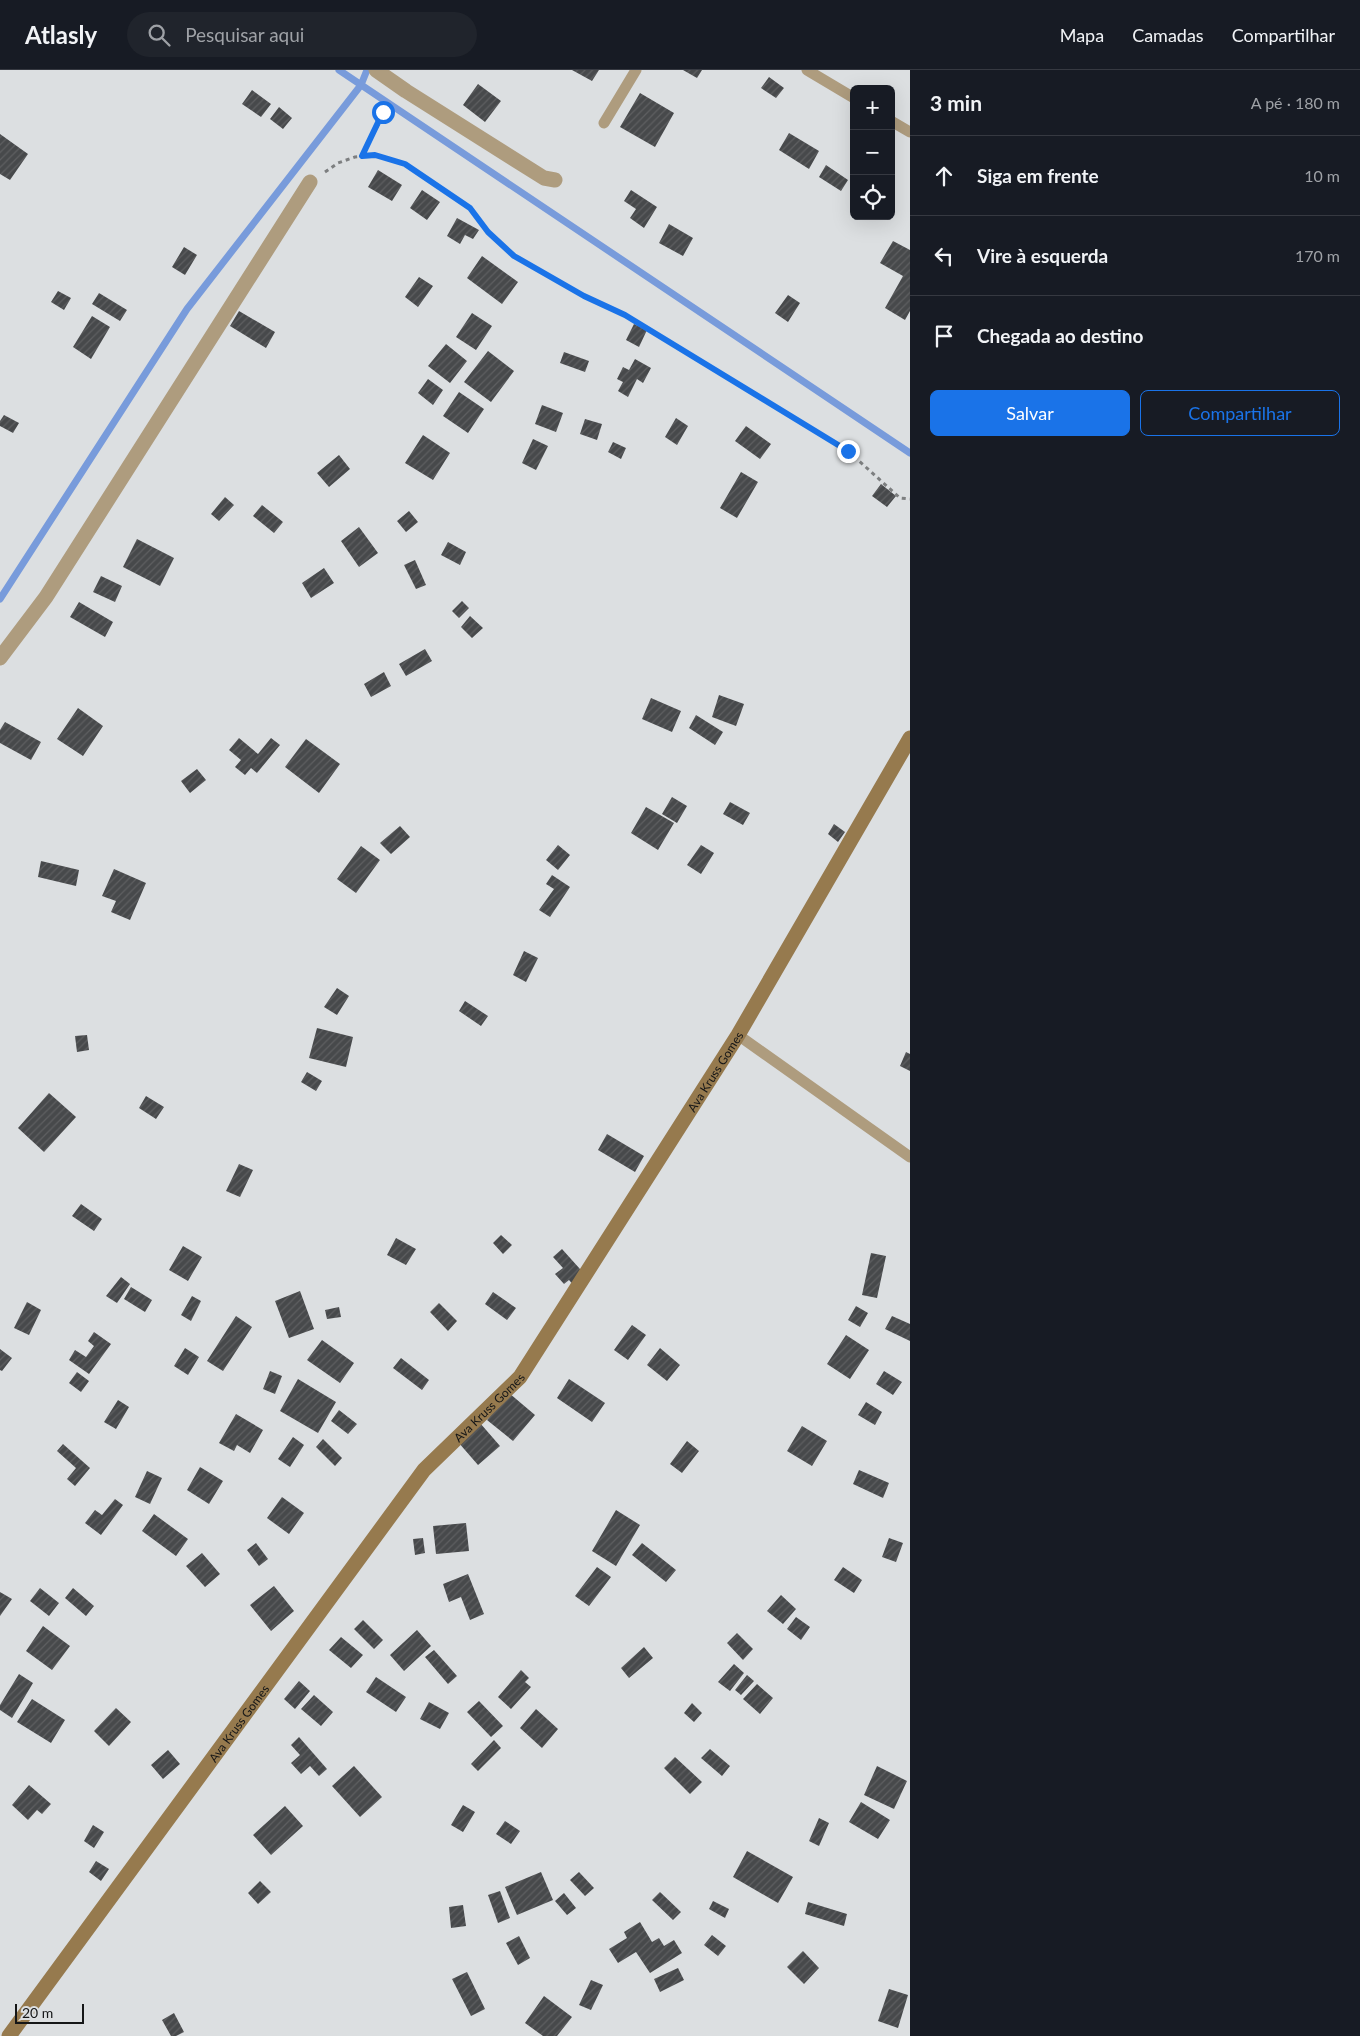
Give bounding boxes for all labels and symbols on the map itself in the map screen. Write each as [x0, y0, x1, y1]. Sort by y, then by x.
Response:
route start [372, 101, 395, 124]
route end [837, 440, 860, 463]
street label: Ava Kruss Gomes [684, 1029, 746, 1114]
street label: Ava Kruss Gomes [450, 1371, 528, 1445]
street label: Ava Kruss Gomes [205, 1681, 272, 1765]
scale bar [15, 2001, 84, 2024]

